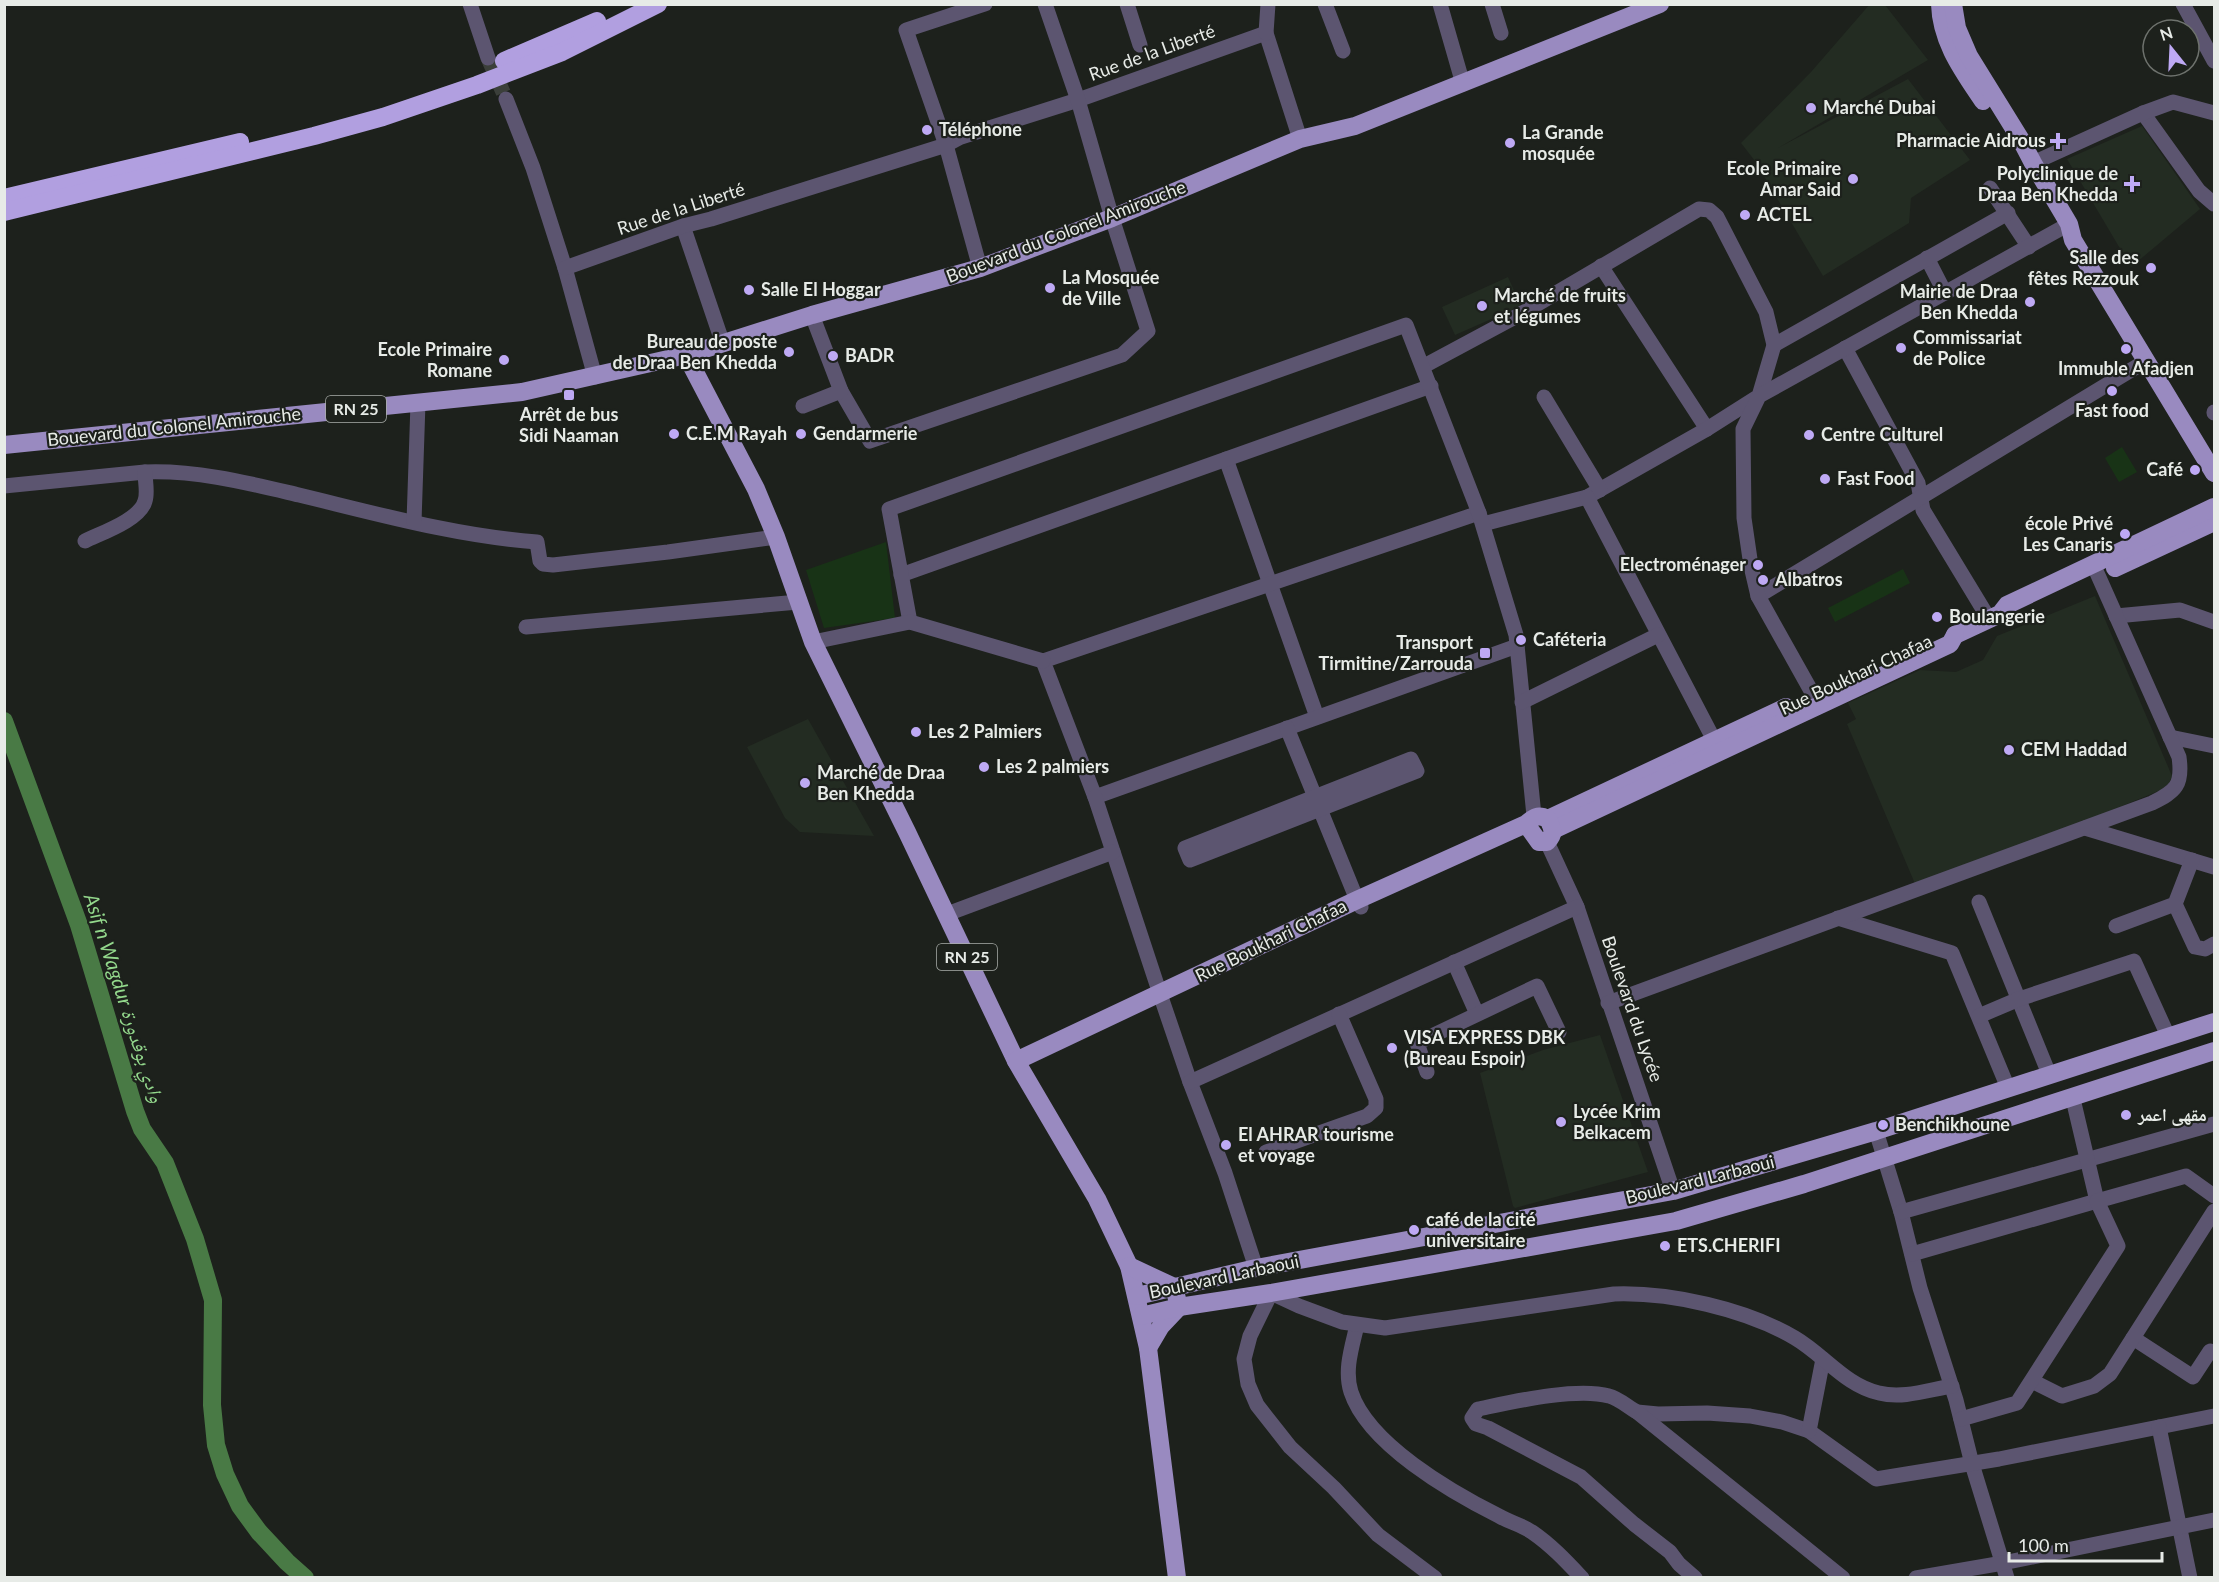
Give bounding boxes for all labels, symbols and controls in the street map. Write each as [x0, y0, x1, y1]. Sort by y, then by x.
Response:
north arrow [2141, 18, 2201, 78]
street label: Rue de la Liberté [1086, 19, 1218, 85]
text: N [2157, 22, 2175, 44]
place label: Marché Dubai [1823, 96, 1936, 118]
marker: Marché Dubai [1804, 101, 1818, 115]
place label: Téléphone [939, 118, 1022, 140]
place label: La Grande mosquée [1522, 121, 1604, 164]
marker: Téléphone [920, 123, 934, 137]
place label: Pharmacie Aidrous [1896, 129, 2046, 151]
marker: Pharmacie Aidrous [2051, 134, 2065, 148]
marker: La Grande mosquée [1503, 136, 1517, 150]
place label: Ecole Primaire Amar Said [1727, 157, 1841, 200]
place label: Polyclinique de Draa Ben Khedda [1978, 162, 2118, 205]
marker: Ecole Primaire Amar Said [1846, 172, 1860, 186]
street label: Bouevard du Colonel Amirouche [943, 175, 1189, 287]
marker: Polyclinique de Draa Ben Khedda [2123, 175, 2141, 193]
street label: Rue de la Liberté [614, 177, 747, 239]
place label: ACTEL [1756, 203, 1812, 225]
marker: ACTEL [1738, 208, 1752, 222]
place label: Salle des fêtes Rezzouk [2028, 246, 2139, 289]
marker: Salle des fêtes Rezzouk [2144, 261, 2158, 275]
place label: La Mosquée de Ville [1062, 266, 1160, 309]
place label: Salle El Hoggar [761, 278, 881, 300]
place label: Mairie de Draa Ben Khedda [1900, 280, 2018, 323]
marker: La Mosquée de Ville [1043, 281, 1057, 295]
marker: Salle El Hoggar [742, 283, 756, 297]
place label: Marché de fruits et légumes [1494, 284, 1626, 327]
marker: Mairie de Draa Ben Khedda [2023, 295, 2037, 309]
marker: Marché de fruits et légumes [1475, 299, 1489, 313]
place label: Commissariat de Police [1913, 326, 2022, 369]
place label: Bureau de poste de Draa Ben Khedda [612, 330, 777, 373]
place label: Ecole Primaire Romane [378, 338, 492, 381]
marker: Commissariat de Police [1894, 341, 1908, 355]
marker: Immuble Afadjen [2119, 342, 2133, 356]
place label: BADR [845, 344, 895, 366]
marker: Bureau de poste de Draa Ben Khedda [782, 345, 796, 359]
marker: BADR [826, 349, 840, 363]
marker: Ecole Primaire Romane [497, 353, 511, 367]
place label: Immuble Afadjen [2058, 357, 2194, 379]
marker: Fast food [2105, 384, 2119, 398]
marker: Arrêt de bus Sidi Naaman [562, 388, 576, 402]
road number: RN 25 [326, 396, 386, 422]
place label: Fast food [2075, 399, 2149, 421]
street label: Bouevard du Colonel Amirouche [46, 402, 302, 450]
place label: Arrêt de bus Sidi Naaman [519, 403, 619, 446]
place label: C.E.M Rayah [686, 422, 787, 444]
place label: Gendarmerie [813, 422, 918, 444]
place label: Centre Culturel [1821, 423, 1943, 445]
marker: C.E.M Rayah [667, 427, 681, 441]
marker: Gendarmerie [794, 427, 808, 441]
marker: Centre Culturel [1802, 428, 1816, 442]
place label: Café [2146, 458, 2183, 480]
marker: Café [2188, 463, 2202, 477]
place label: Fast Food [1837, 467, 1914, 489]
marker: Fast Food [1818, 472, 1832, 486]
place label: école Privé Les Canaris [2023, 512, 2113, 555]
marker: école Privé Les Canaris [2118, 527, 2132, 541]
place label: Electroménager [1620, 553, 1746, 575]
marker: Electroménager [1751, 558, 1765, 572]
place label: Albatros [1774, 568, 1843, 590]
marker: Albatros [1756, 573, 1770, 587]
place label: Boulangerie [1949, 605, 2045, 627]
marker: Boulangerie [1930, 610, 1944, 624]
place label: Caféteria [1533, 628, 1606, 650]
street label: Rue Boukhari Chafaa [1776, 629, 1935, 719]
place label: Transport Tirmitine/Zarrouda [1319, 631, 1473, 674]
marker: Caféteria [1514, 633, 1528, 647]
marker: Transport Tirmitine/Zarrouda [1478, 646, 1492, 660]
place label: Les 2 Palmiers [928, 720, 1042, 742]
marker: Les 2 Palmiers [909, 725, 923, 739]
place label: CEM Haddad [2021, 738, 2127, 760]
marker: CEM Haddad [2002, 743, 2016, 757]
place label: Les 2 palmiers [996, 755, 1109, 777]
marker: Les 2 palmiers [977, 760, 991, 774]
place label: Marché de Draa Ben Khedda [817, 761, 945, 804]
marker: Marché de Draa Ben Khedda [798, 776, 812, 790]
water label: Asif n Wagdur وادي بوقدورة [75, 889, 170, 1107]
street label: Rue Boukhari Chafaa [1191, 894, 1350, 986]
street label: Boulevard du Lycée [1598, 933, 1668, 1085]
road number: RN 25 [937, 944, 997, 970]
place label: VISA EXPRESS DBK (Bureau Espoir) [1403, 1026, 1566, 1069]
marker: VISA EXPRESS DBK (Bureau Espoir) [1385, 1041, 1399, 1055]
place label: Lycée Krim Belkacem [1573, 1100, 1661, 1143]
place label: مقهى اعمر [2137, 1103, 2207, 1126]
marker: مقهى اعمر [2119, 1108, 2133, 1122]
place label: Benchikhoune [1895, 1113, 2010, 1135]
marker: Lycée Krim Belkacem [1554, 1115, 1568, 1129]
marker: Benchikhoune [1876, 1118, 1890, 1132]
place label: El AHRAR tourisme et voyage [1238, 1123, 1394, 1166]
marker: El AHRAR tourisme et voyage [1219, 1138, 1233, 1152]
street label: Boulevard Larbaoui [1623, 1150, 1776, 1208]
place label: café de la cité universitaire [1426, 1208, 1536, 1251]
marker: café de la cité universitaire [1407, 1223, 1421, 1237]
place label: ETS.CHERIFI [1677, 1234, 1780, 1256]
marker: ETS.CHERIFI [1658, 1239, 1672, 1253]
street label: Boulevard Larbaoui [1147, 1249, 1301, 1303]
scale bar [2009, 1525, 2162, 1563]
text: 100 m [2018, 1534, 2069, 1556]

